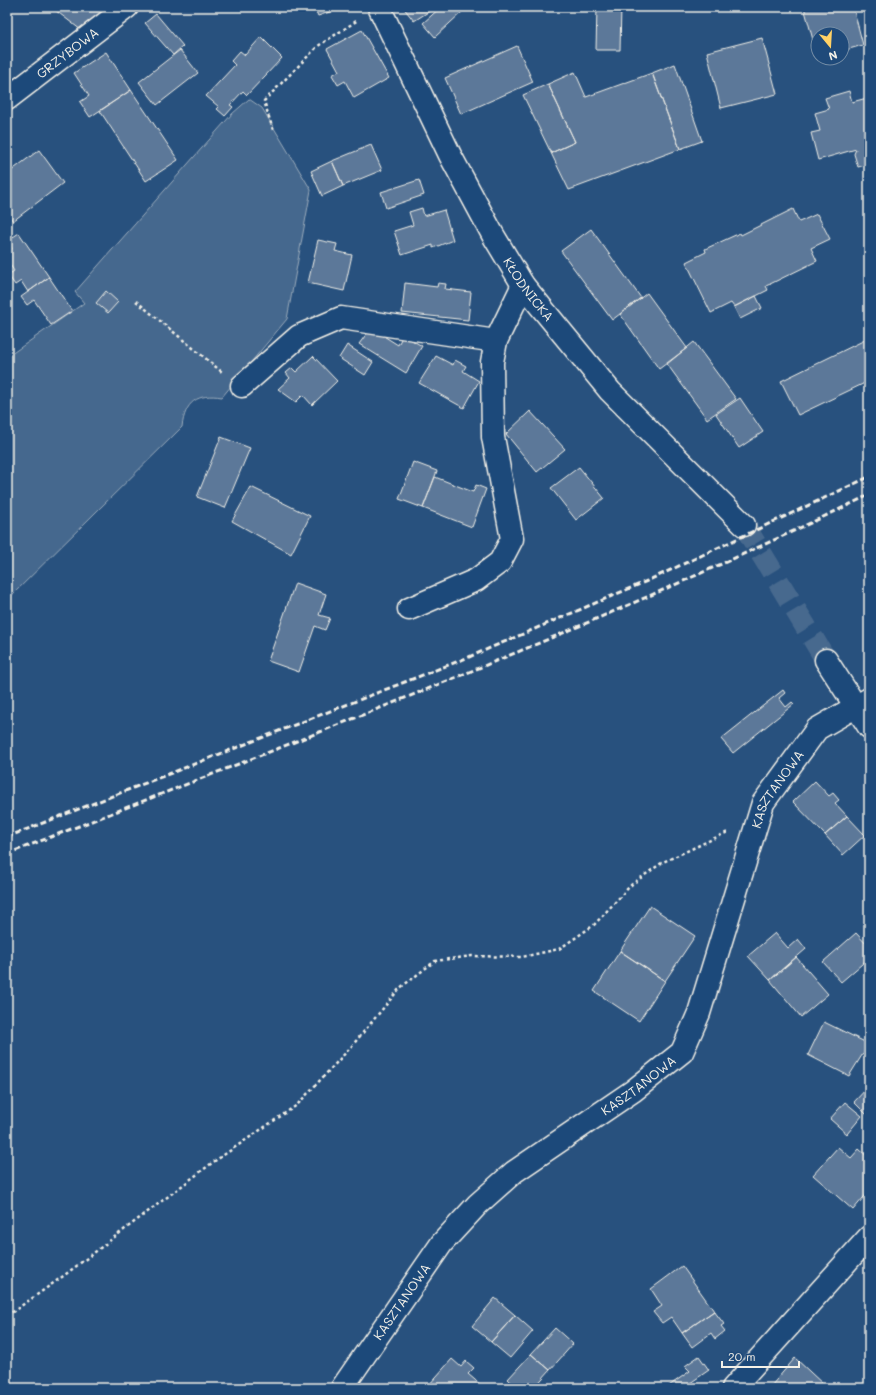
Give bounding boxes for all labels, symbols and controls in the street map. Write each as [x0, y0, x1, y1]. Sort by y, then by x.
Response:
street label: GRZYBOWA [32, 23, 102, 82]
north arrow [810, 26, 850, 66]
text: N [827, 48, 840, 64]
street label: KŁODNICKA [500, 254, 558, 324]
street label: KASZTANOWA [747, 746, 807, 830]
street label: KASZTANOWA [597, 1051, 679, 1118]
street label: KASZTANOWA [369, 1260, 434, 1343]
scale bar [722, 1343, 799, 1369]
text: 20 m [728, 1348, 756, 1364]

